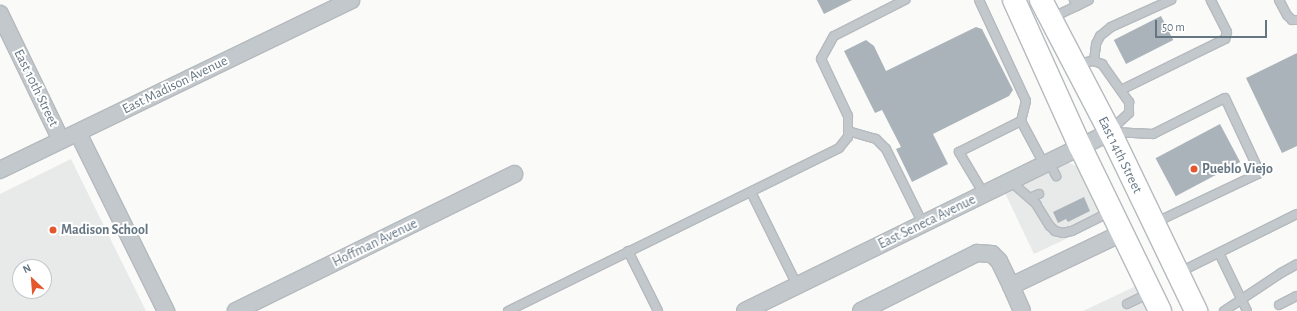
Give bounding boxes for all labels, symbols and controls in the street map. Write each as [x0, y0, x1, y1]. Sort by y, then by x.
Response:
scale bar [1157, 12, 1269, 38]
text: 50 m [1162, 21, 1185, 33]
street label: East 10th Street [10, 47, 62, 129]
street label: East Madison Avenue [120, 52, 230, 118]
street label: East 14th Street [1094, 114, 1146, 196]
place label: Pueblo Viejo [1202, 161, 1273, 177]
marker: Pueblo Viejo [1189, 164, 1199, 174]
street label: East Seneca Avenue [876, 191, 978, 253]
street label: Hoffman Avenue [330, 215, 420, 271]
place label: Madison School [61, 222, 149, 238]
marker: Madison School [48, 225, 58, 235]
north arrow [12, 259, 52, 299]
text: N [21, 262, 33, 275]

